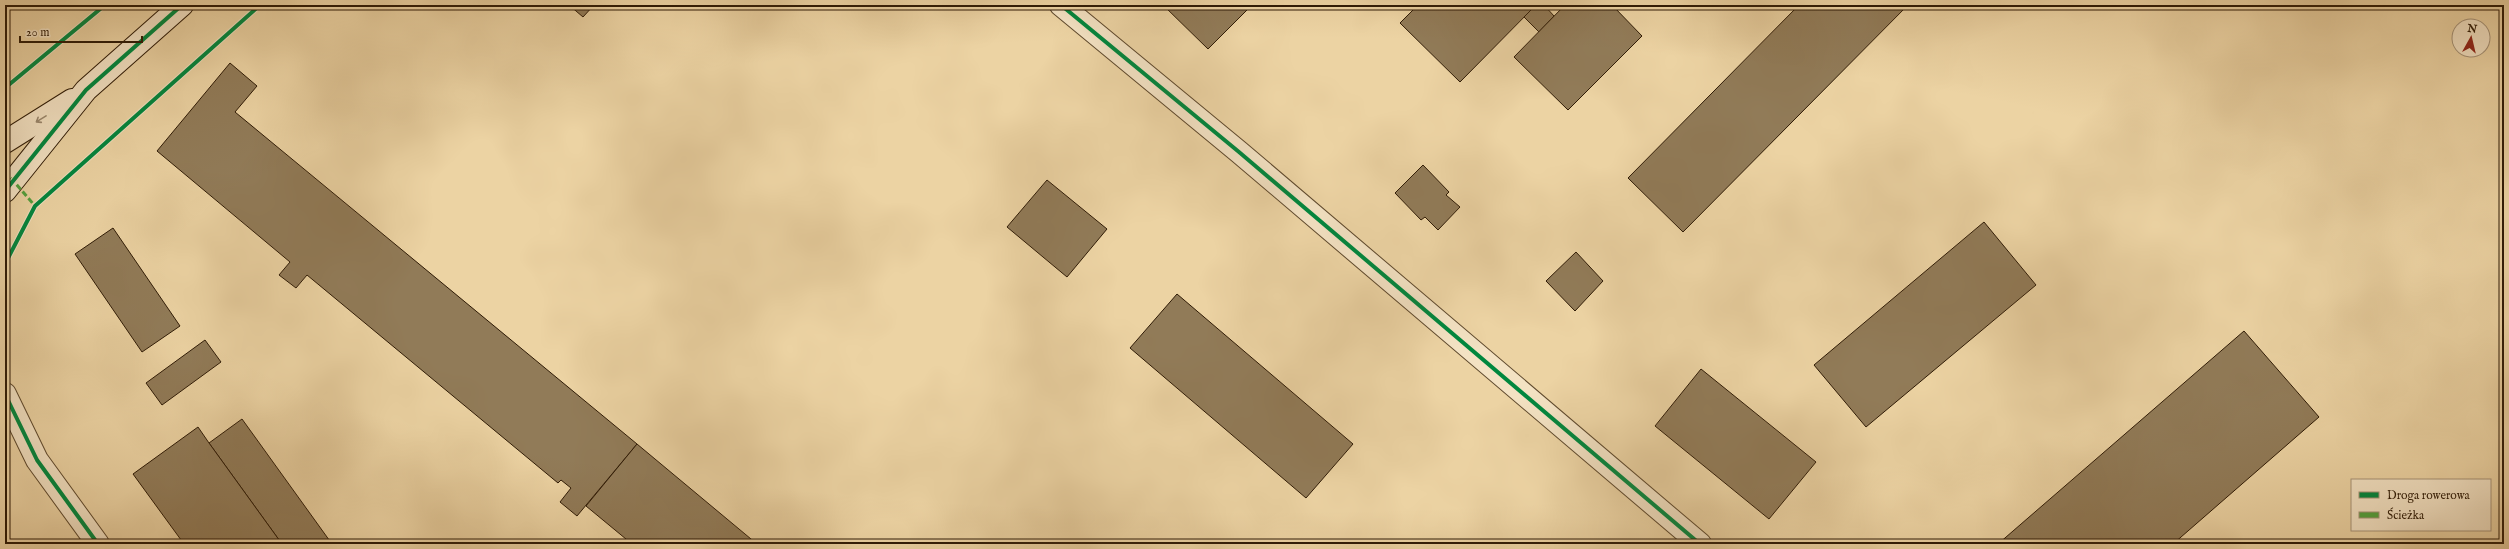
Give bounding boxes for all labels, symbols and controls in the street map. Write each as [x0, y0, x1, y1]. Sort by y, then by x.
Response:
scale bar [20, 18, 142, 44]
north arrow [2451, 18, 2491, 58]
text: N [2466, 21, 2478, 37]
text: 20 m [26, 25, 49, 40]
one-way arrow [36, 114, 47, 123]
legend [2351, 479, 2491, 531]
text: Droga rowerowa [2387, 488, 2471, 503]
text: Ścieżka [2387, 507, 2425, 523]

